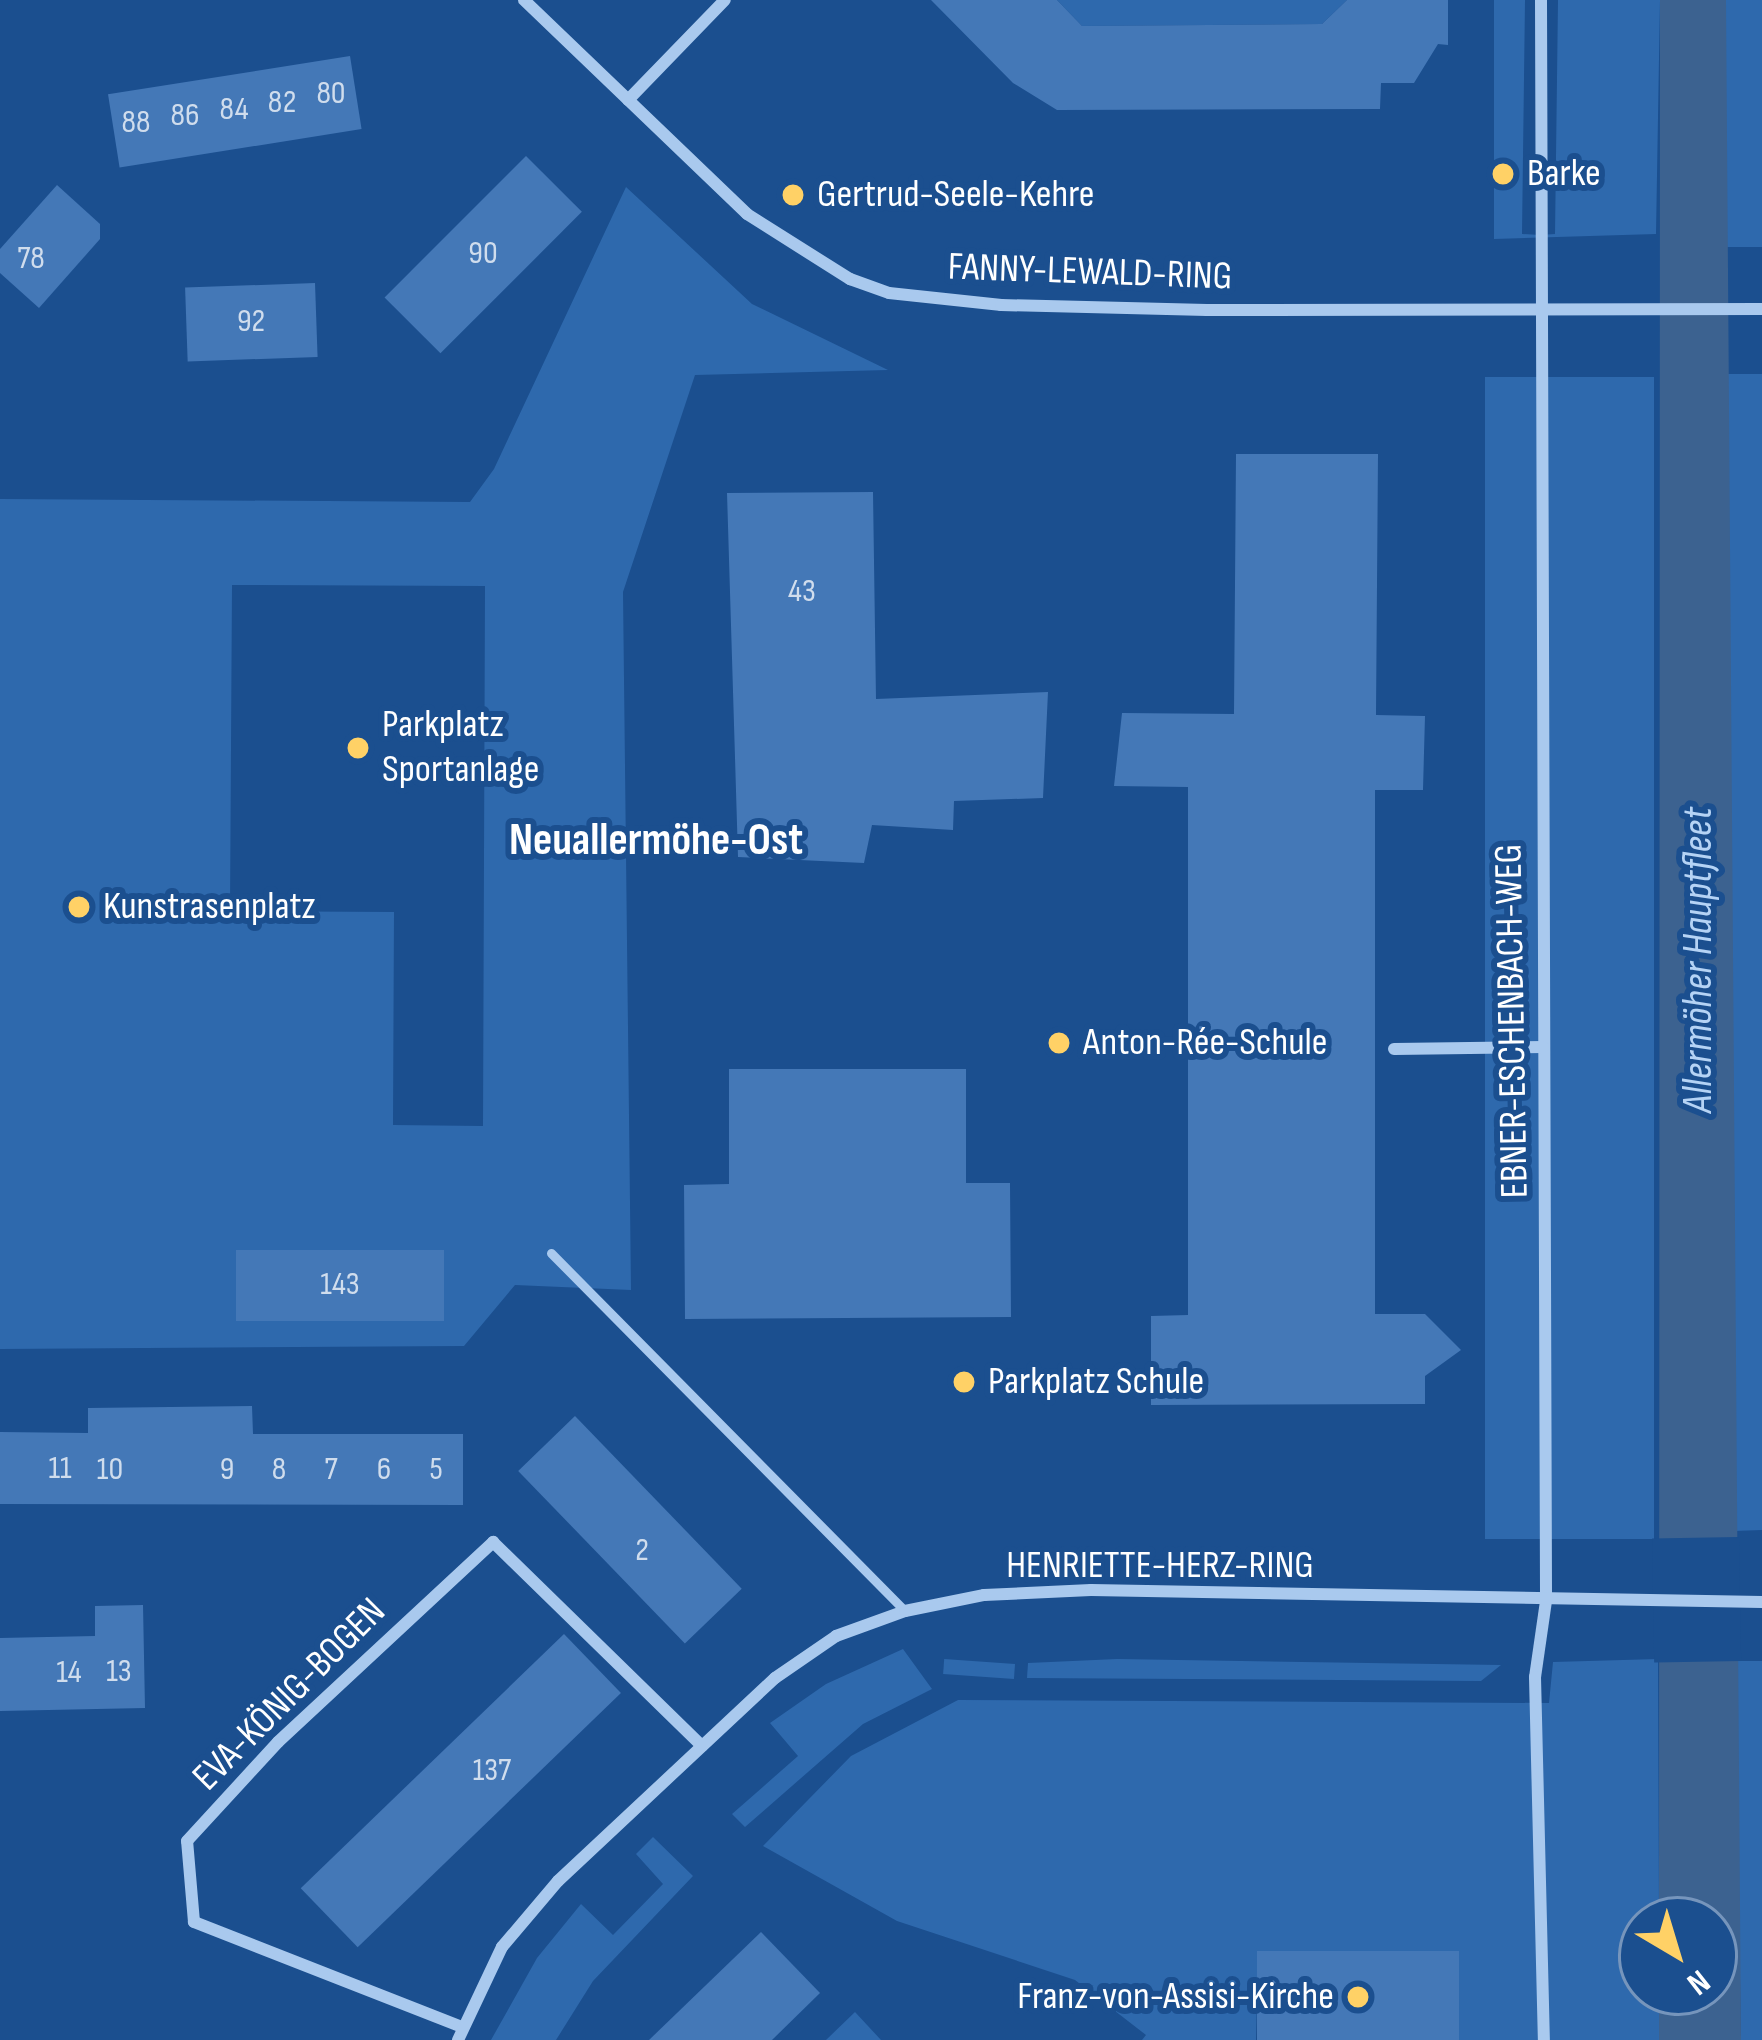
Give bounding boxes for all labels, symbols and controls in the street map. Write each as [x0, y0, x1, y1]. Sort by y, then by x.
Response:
house number: 80 [316, 74, 346, 114]
house number: 82 [268, 83, 296, 123]
house number: 84 [220, 90, 248, 130]
house number: 86 [171, 96, 199, 136]
house number: 88 [122, 103, 150, 143]
place label: Barke [1527, 151, 1601, 197]
marker: Barke [1490, 161, 1516, 187]
place label: Gertrud-Seele-Kehre [817, 172, 1094, 218]
marker: Gertrud-Seele-Kehre [780, 182, 806, 208]
house number: 90 [468, 234, 498, 274]
house number: 78 [17, 239, 45, 279]
street label: FANNY-LEWALD-RING [947, 245, 1233, 301]
house number: 92 [237, 302, 265, 342]
house number: 43 [788, 572, 816, 612]
place label: Parkplatz Sportanlage [382, 703, 539, 794]
marker: Parkplatz Sportanlage [345, 735, 371, 761]
water label: Allermöher Hauptfleet [1674, 807, 1724, 1113]
district label: Neuallermöhe-Ost [509, 814, 803, 868]
street label: EBNER-ESCHENBACH-WEG [1487, 844, 1539, 1198]
place label: Kunstrasenplatz [103, 884, 316, 930]
marker: Kunstrasenplatz [66, 894, 92, 920]
place label: Anton-Rée-Schule [1083, 1020, 1327, 1066]
marker: Anton-Rée-Schule [1046, 1030, 1072, 1056]
house number: 143 [320, 1265, 360, 1305]
place label: Parkplatz Schule [988, 1359, 1204, 1405]
marker: Parkplatz Schule [951, 1369, 977, 1395]
house number: 11 [48, 1449, 72, 1489]
house number: 10 [97, 1450, 123, 1490]
house number: 9 [220, 1450, 234, 1490]
house number: 8 [272, 1450, 286, 1490]
house number: 7 [324, 1450, 338, 1490]
house number: 6 [377, 1450, 391, 1490]
house number: 5 [429, 1450, 443, 1490]
house number: 2 [635, 1531, 649, 1571]
street label: HENRIETTE-HERZ-RING [1006, 1543, 1314, 1589]
street label: EVA-KÖNIG-BOGEN [184, 1589, 396, 1801]
house number: 13 [106, 1652, 132, 1692]
house number: 14 [56, 1653, 82, 1693]
house number: 137 [473, 1751, 511, 1791]
north arrow [1618, 1896, 1738, 2016]
text: N [1679, 1961, 1718, 2003]
place label: Franz-von-Assisi-Kirche [1017, 1974, 1334, 2020]
marker: Franz-von-Assisi-Kirche [1345, 1984, 1371, 2010]

